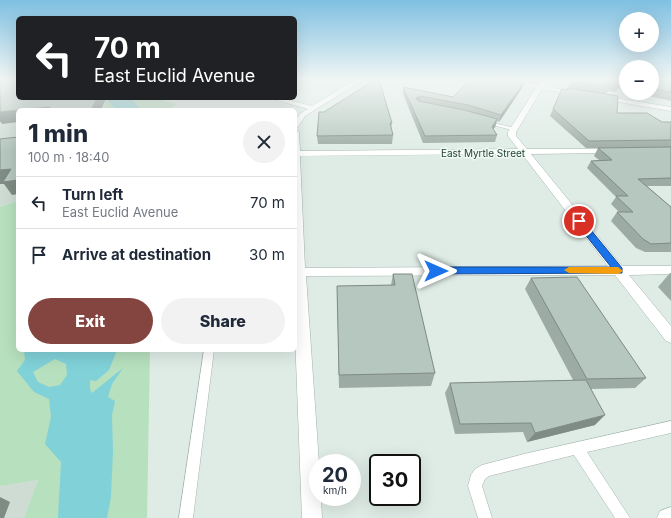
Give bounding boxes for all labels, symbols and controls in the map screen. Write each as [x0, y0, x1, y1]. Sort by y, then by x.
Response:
map controls [619, 12, 659, 100]
button: + [619, 12, 659, 52]
text: 70 m [94, 31, 161, 65]
icon: left [28, 32, 80, 84]
button: − [619, 60, 659, 100]
text: East Euclid Avenue [94, 65, 255, 86]
text: 1 min [28, 119, 88, 148]
button: close [243, 121, 285, 163]
street label: East Myrtle Street [441, 147, 526, 159]
text: 100 m · 18:40 [28, 149, 109, 165]
text: Turn left [62, 185, 123, 204]
icon: left [28, 192, 50, 214]
text: 70 m [250, 193, 285, 212]
text: East Euclid Avenue [62, 204, 178, 220]
pin [562, 204, 596, 238]
icon: arrive [568, 210, 590, 232]
icon: arrive [28, 244, 50, 266]
text: Arrive at destination [62, 245, 211, 264]
text: 30 m [249, 245, 285, 264]
position arrow [415, 250, 457, 292]
button: Exit [28, 298, 153, 344]
button: Share [161, 298, 285, 344]
speed limit sign: 30 [369, 454, 421, 506]
text: 20 [322, 463, 348, 487]
text: km/h [323, 484, 347, 496]

